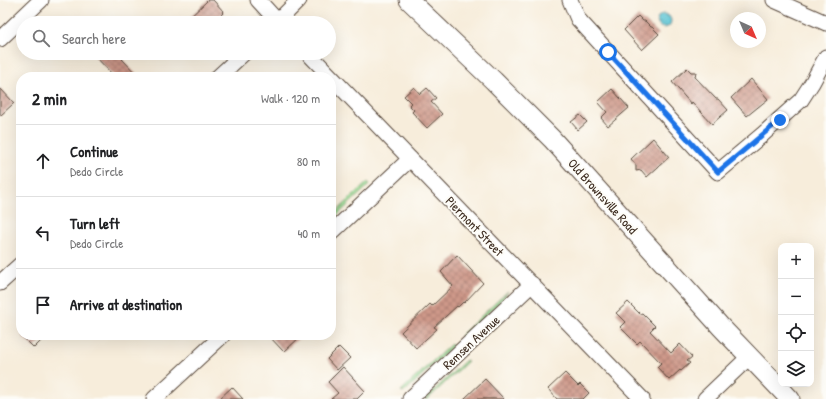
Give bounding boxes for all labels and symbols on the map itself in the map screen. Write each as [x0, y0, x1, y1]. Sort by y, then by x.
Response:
north arrow [730, 12, 766, 48]
route start [599, 43, 617, 61]
route end [771, 111, 789, 129]
street label: Old Brownsville Road [564, 154, 642, 238]
street label: Piermont Street [442, 192, 509, 260]
street label: Remsen Avenue [439, 311, 503, 373]

